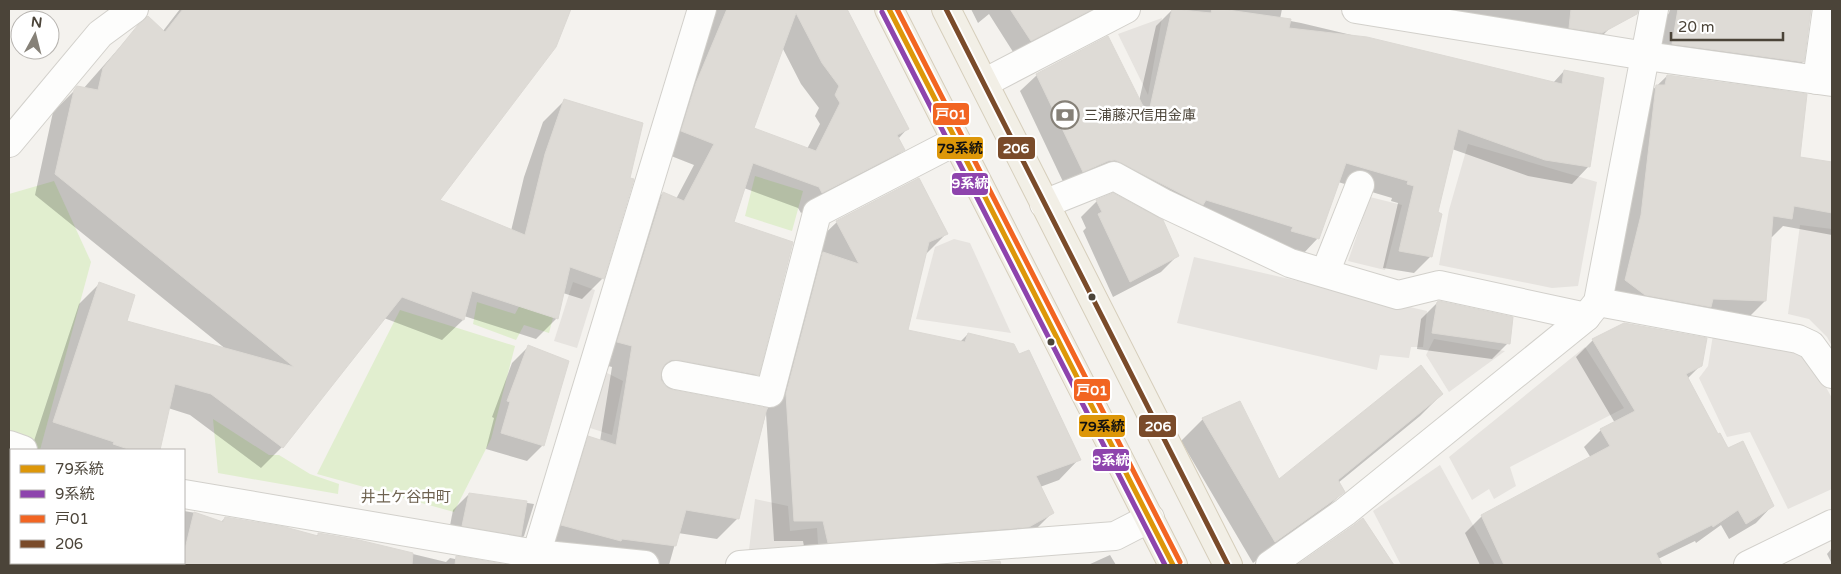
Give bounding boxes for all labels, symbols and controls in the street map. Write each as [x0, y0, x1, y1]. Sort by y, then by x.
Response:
north arrow [10, 10, 60, 60]
scale bar [1671, 10, 1784, 42]
text: N [30, 13, 43, 32]
text: 20 m [1678, 18, 1715, 36]
bank icon: 三浦藤沢信用金庫 [1050, 100, 1080, 130]
line badge: 戸01 [932, 102, 970, 126]
text: 戸01 [935, 106, 967, 123]
place label: 三浦藤沢信用金庫 [1084, 107, 1196, 124]
line badge: 79系統 [936, 136, 984, 160]
line badge: 206 [997, 136, 1036, 160]
text: 79系統 [937, 140, 983, 157]
text: 206 [1003, 140, 1029, 157]
line badge: 9系統 [951, 172, 989, 196]
text: 9系統 [952, 175, 988, 192]
unlabelled marker [1087, 292, 1097, 302]
unlabelled marker [1046, 337, 1056, 347]
line badge: 戸01 [1073, 378, 1111, 402]
text: 戸01 [1076, 382, 1108, 399]
line badge: 79系統 [1078, 414, 1126, 438]
line badge: 206 [1138, 414, 1177, 438]
text: 79系統 [1079, 418, 1125, 435]
text: 206 [1145, 418, 1171, 435]
line badge: 9系統 [1092, 448, 1130, 472]
legend [10, 449, 185, 564]
text: 9系統 [1093, 452, 1129, 469]
text: 79系統 [55, 460, 104, 478]
text: 9系統 [55, 485, 94, 503]
district label: 井土ケ谷中町 [361, 488, 451, 506]
text: 戸01 [55, 510, 89, 528]
text: 206 [55, 535, 83, 553]

